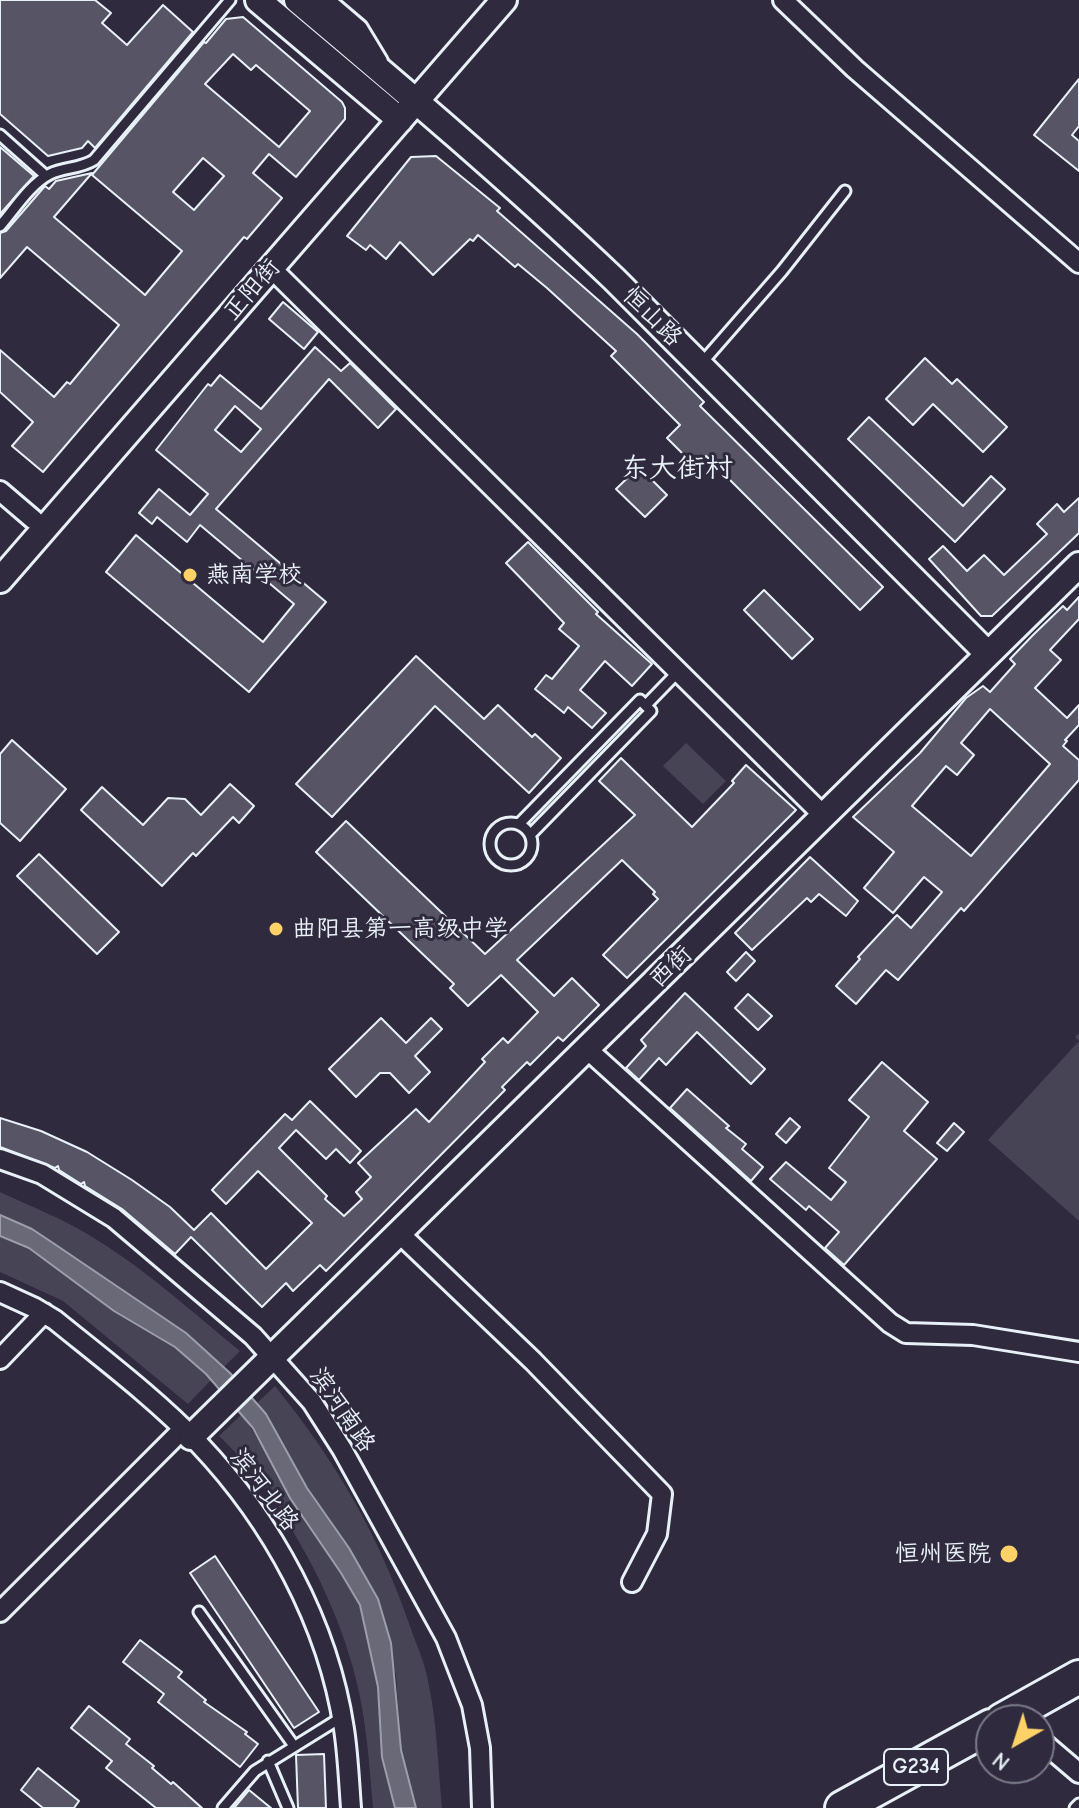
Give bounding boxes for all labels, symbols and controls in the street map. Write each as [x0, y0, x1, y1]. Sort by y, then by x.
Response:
street label: 正阳街 [218, 253, 286, 327]
street label: 恒山路 [616, 281, 688, 353]
district label: 东大街村 [621, 452, 733, 486]
place label: 燕南学校 [206, 561, 302, 589]
marker: 燕南学校 [181, 566, 199, 584]
place label: 曲阳县第一高级中学 [292, 915, 508, 943]
marker: 曲阳县第一高级中学 [267, 920, 285, 938]
street label: 西街 [644, 940, 698, 994]
street label: 滨河南路 [303, 1362, 381, 1458]
street label: 滨河北路 [224, 1443, 304, 1537]
place label: 恒州医院 [895, 1540, 991, 1568]
marker: 恒州医院 [998, 1543, 1020, 1565]
north arrow [975, 1704, 1055, 1784]
text: N [987, 1746, 1015, 1776]
road number: G234 [884, 1749, 948, 1785]

